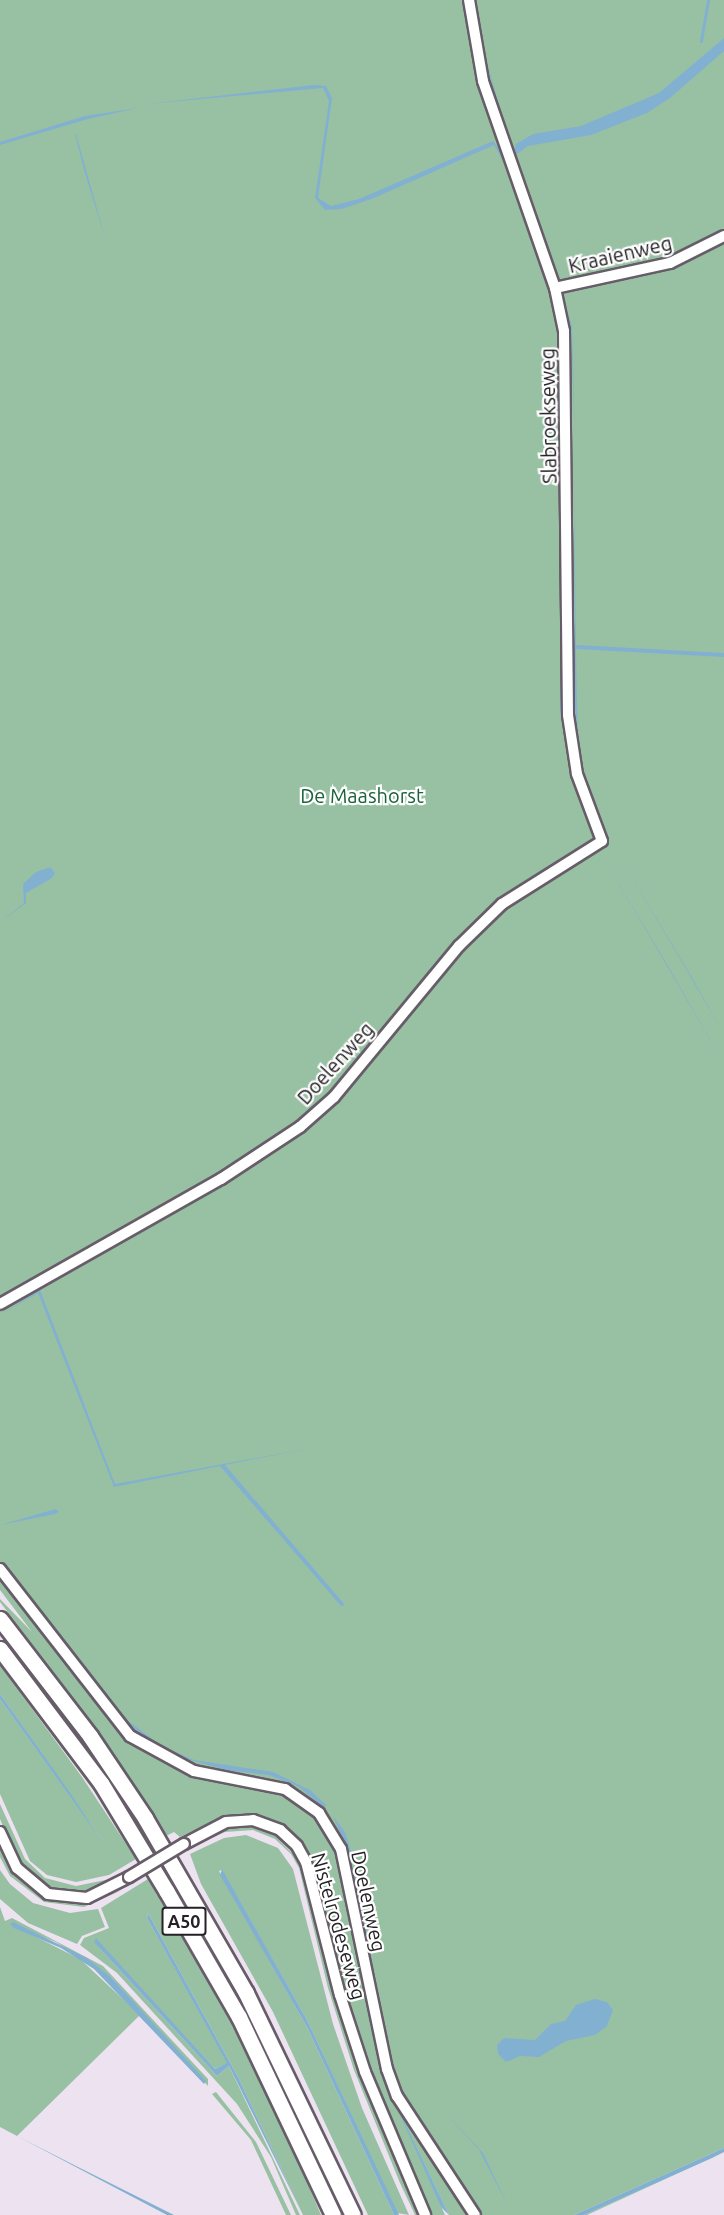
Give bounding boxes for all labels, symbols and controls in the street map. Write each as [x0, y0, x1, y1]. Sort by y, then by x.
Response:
street label: Kraaienweg [566, 230, 674, 278]
street label: Slabroekseweg [535, 348, 561, 484]
park label: De Maashorst [300, 783, 424, 807]
street label: Doelenweg [292, 1017, 378, 1109]
street label: Doelenweg [347, 1848, 391, 1954]
street label: Nistelrodeseweg [307, 1850, 371, 2002]
road number: A50 [162, 1906, 207, 1936]

